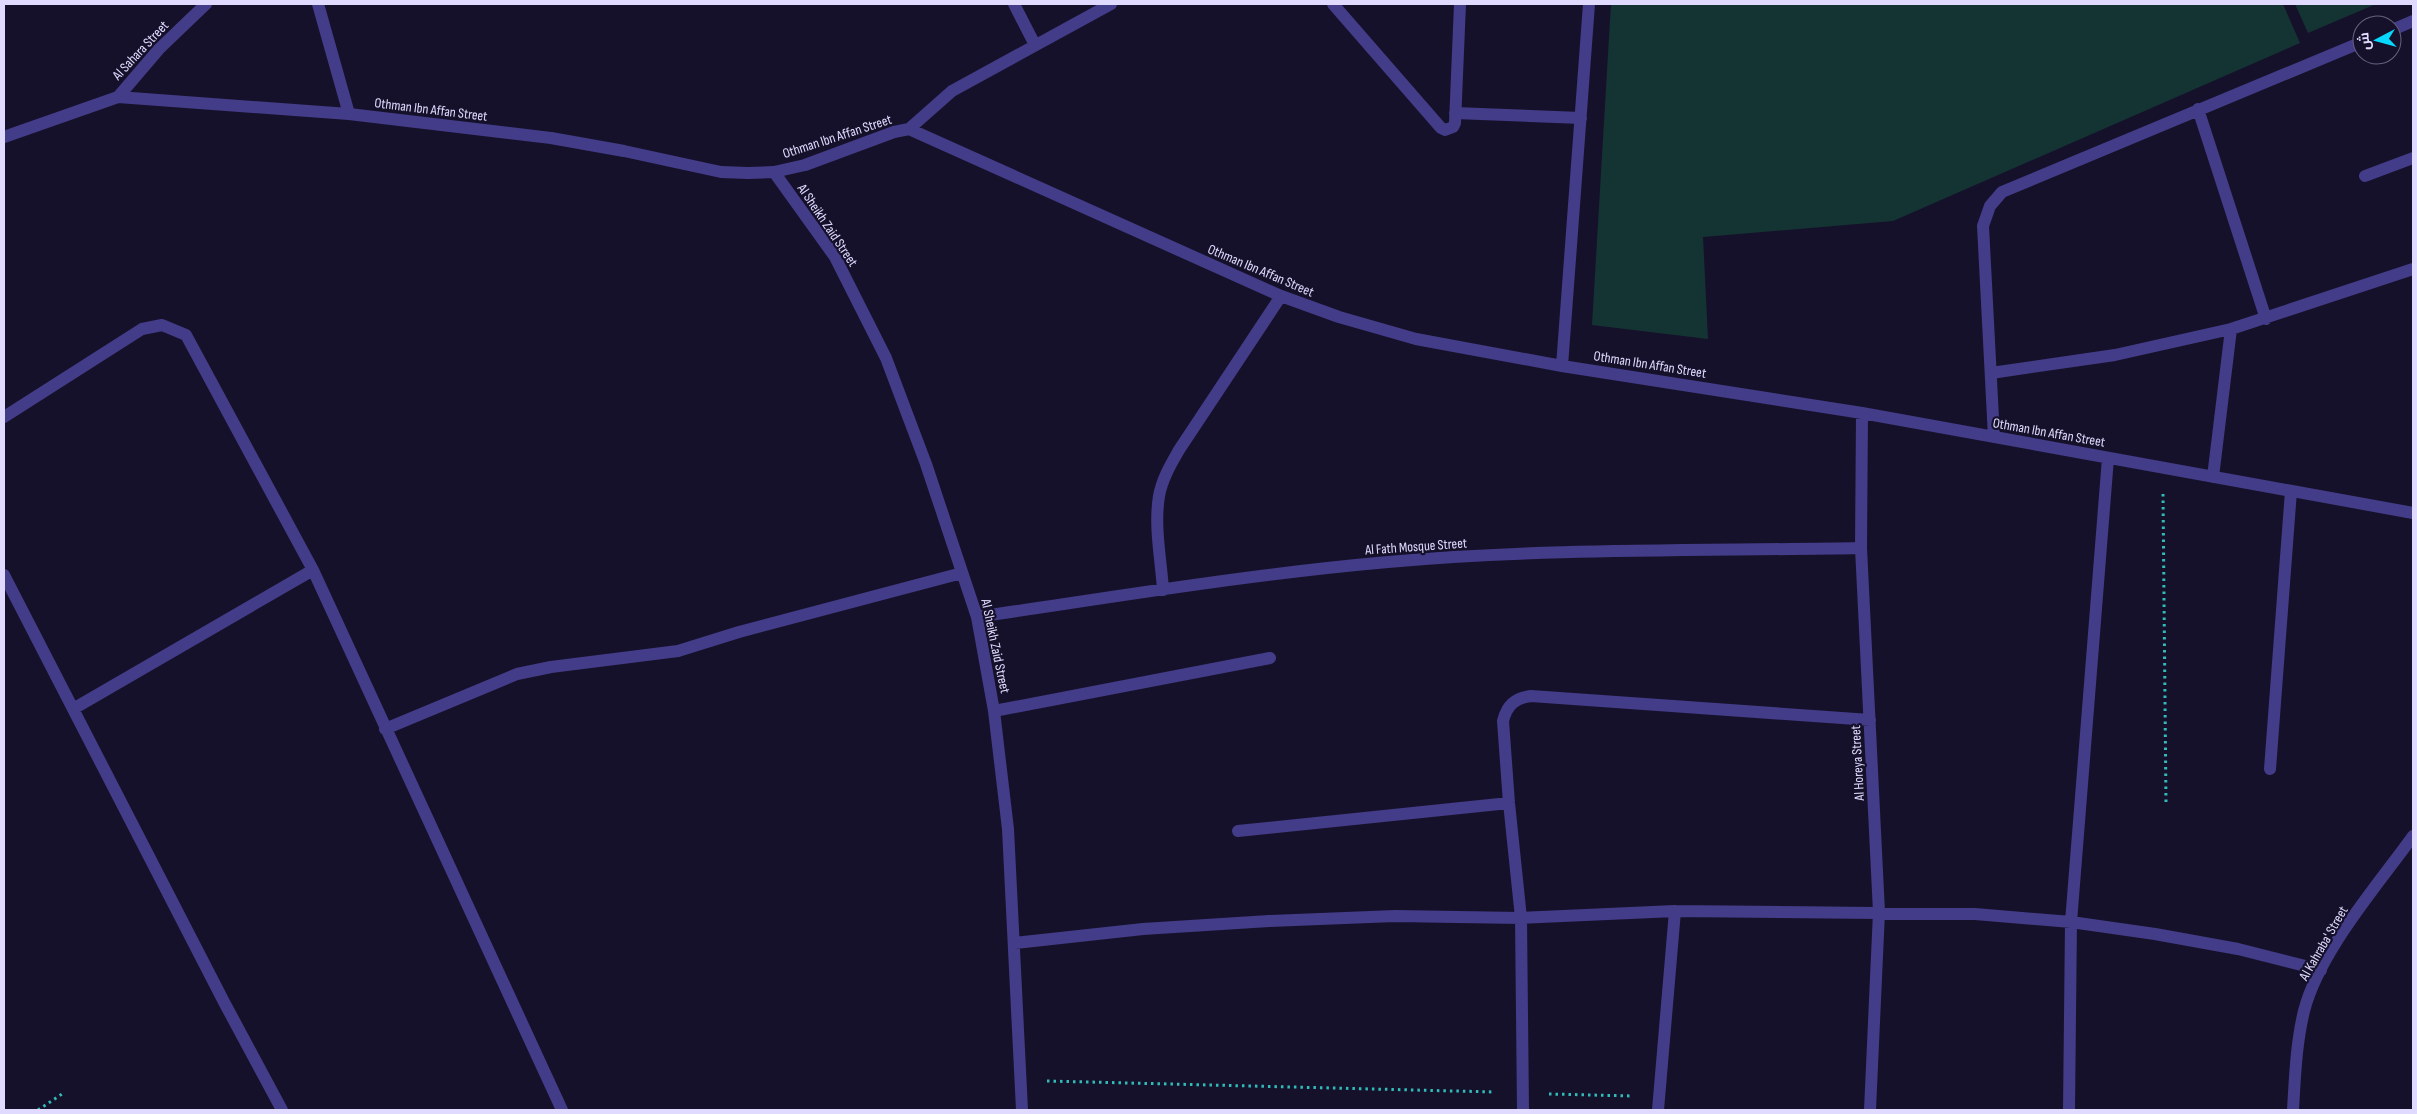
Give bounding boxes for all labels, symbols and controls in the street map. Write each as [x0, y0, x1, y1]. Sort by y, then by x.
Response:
north arrow [2352, 15, 2402, 65]
street label: Al Sahara Street [108, 17, 172, 84]
text: ش [2355, 31, 2374, 51]
street label: Othman Ibn Affan Street [373, 94, 488, 125]
street label: Othman Ibn Affan Street [780, 111, 894, 162]
street label: Al Sheikh Zaid Street [793, 180, 861, 270]
street label: Othman Ibn Affan Street [1205, 240, 1316, 300]
street label: Othman Ibn Affan Street [1592, 347, 1707, 382]
street label: Othman Ibn Affan Street [1991, 414, 2106, 451]
street label: Al Fath Mosque Street [1363, 534, 1468, 559]
street label: Al Sheikh Zaid Street [977, 596, 1014, 695]
street label: Al Horeya Street [1847, 725, 1868, 802]
street label: Al Kahraba' Street [2295, 903, 2352, 984]

